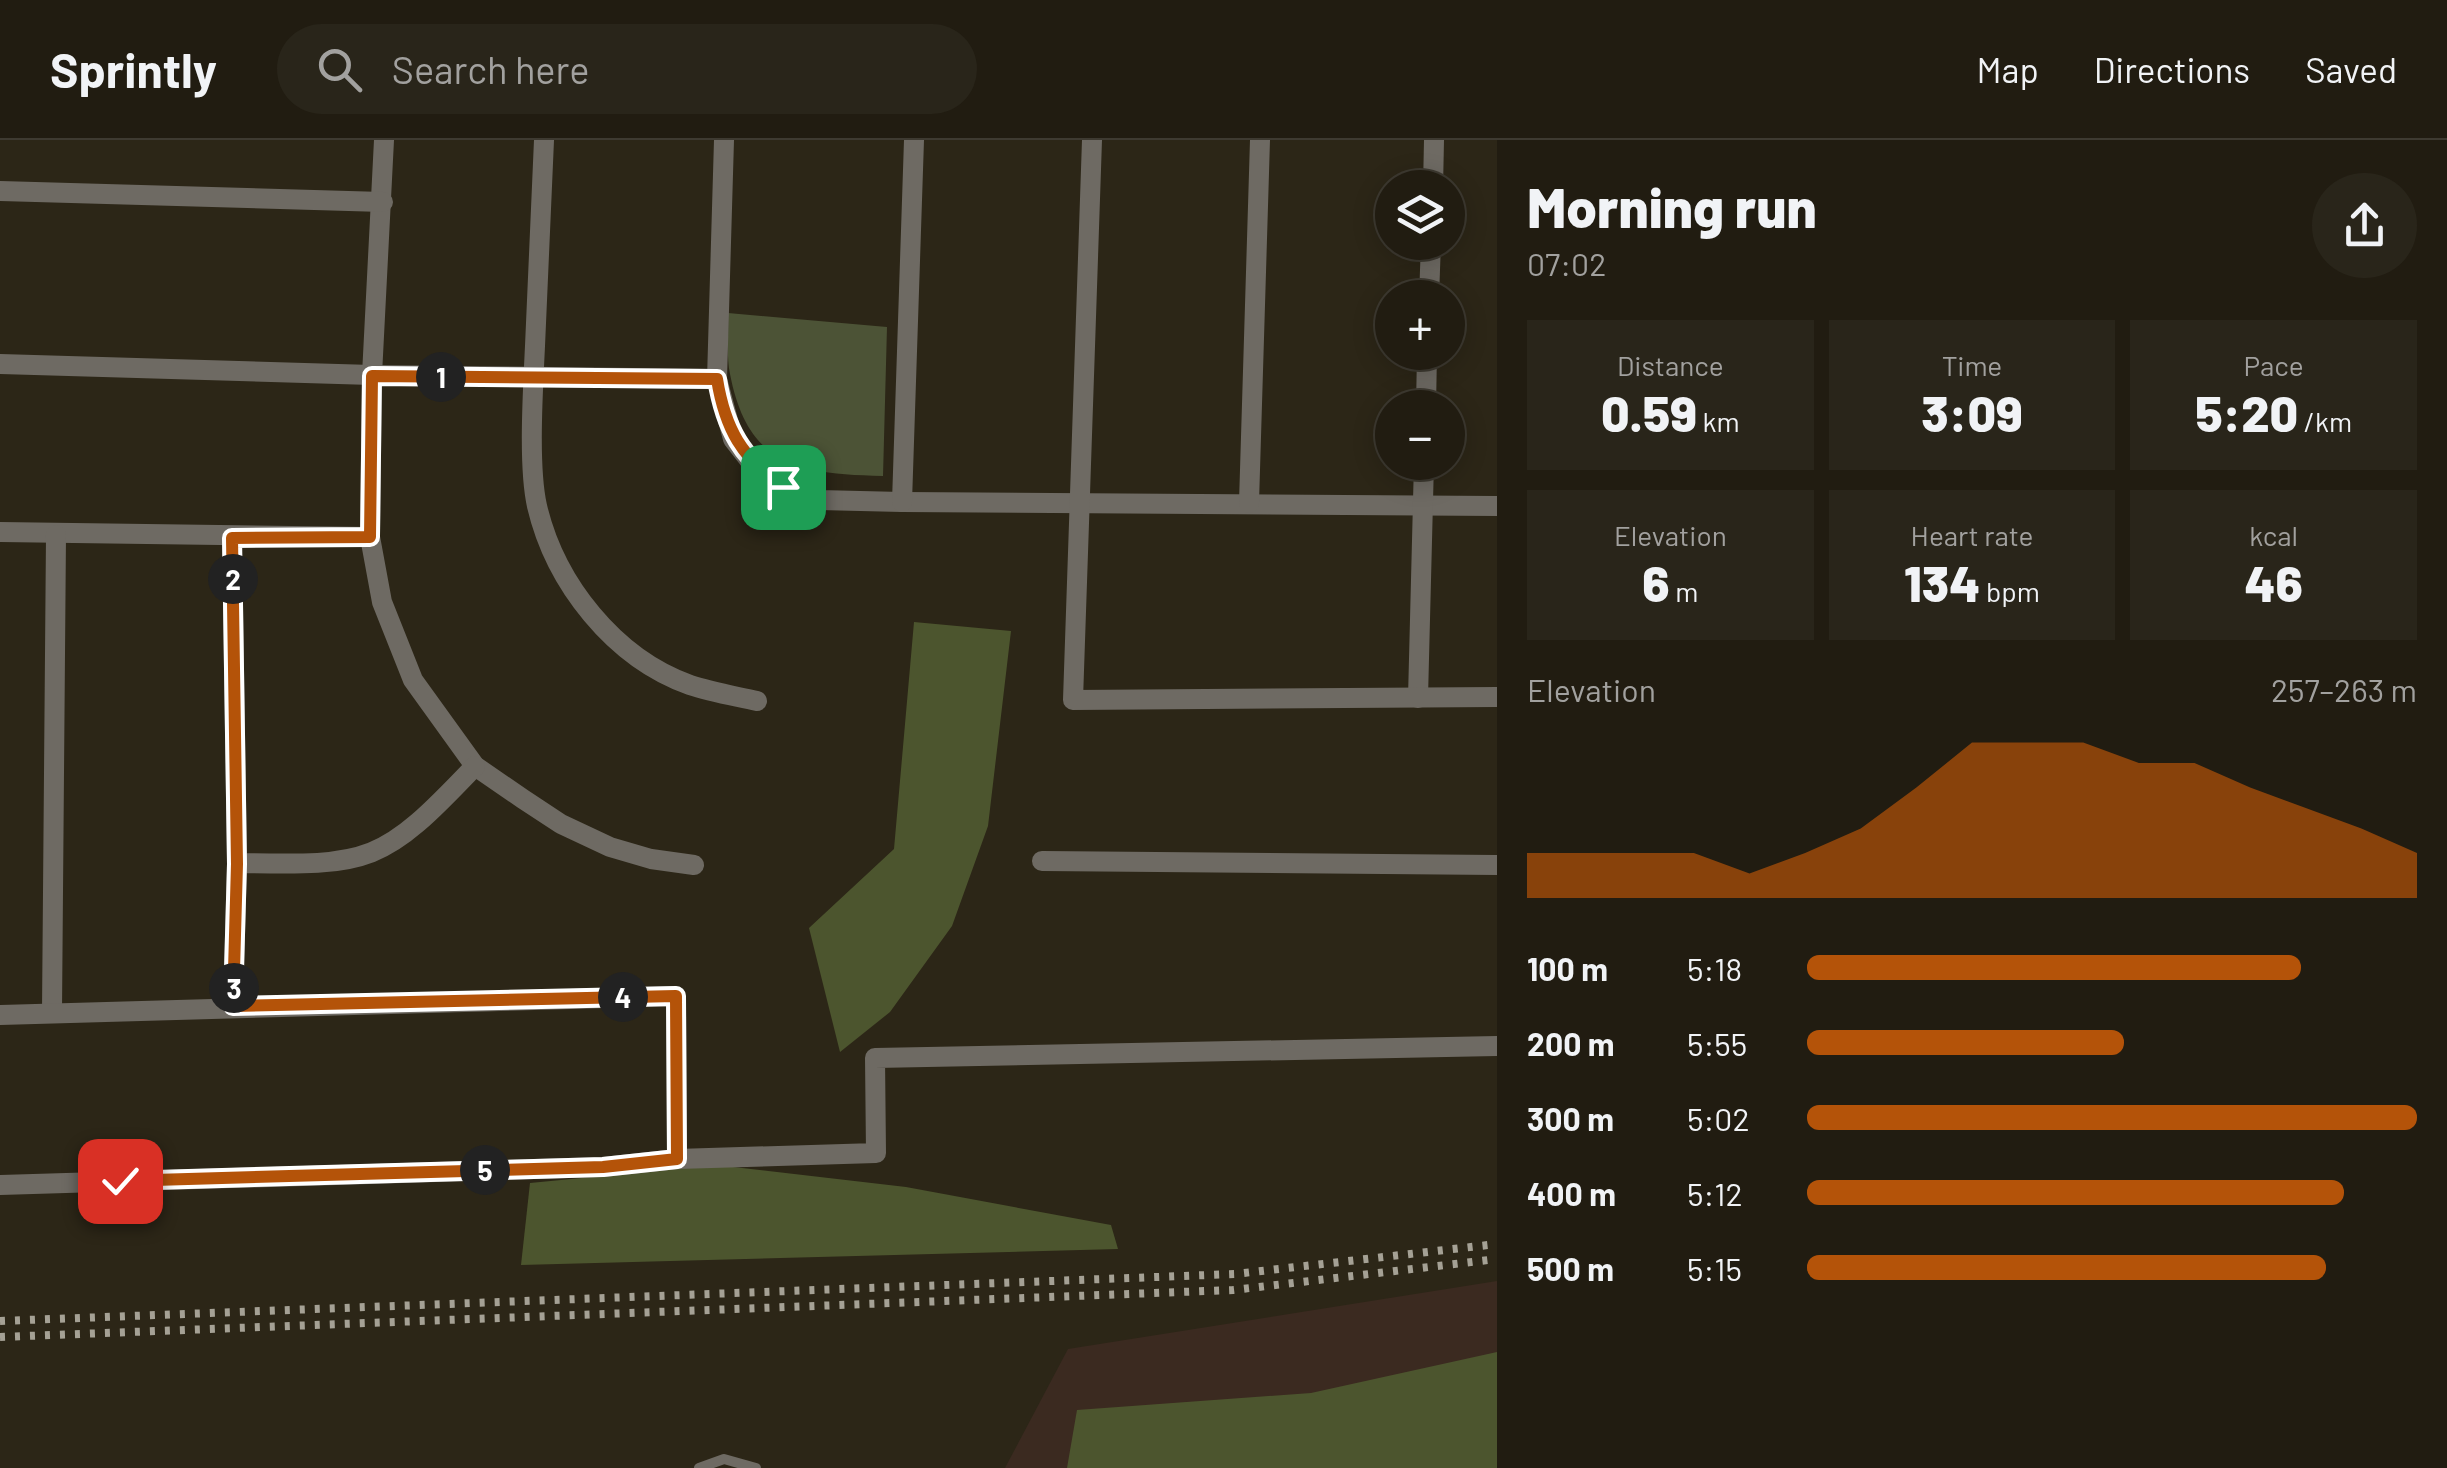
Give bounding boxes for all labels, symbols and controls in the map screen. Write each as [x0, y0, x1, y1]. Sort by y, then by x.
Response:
search box [277, 24, 977, 114]
text: Sprintly [50, 40, 217, 98]
icon: search [312, 42, 367, 97]
text: Search here [392, 46, 589, 92]
text: Map [1977, 48, 2039, 90]
text: Directions [2094, 48, 2250, 90]
text: Saved [2305, 48, 2397, 90]
map controls [1375, 170, 1465, 480]
button: layers [1375, 170, 1465, 260]
text: Morning run [1527, 173, 1817, 239]
button: share [2312, 173, 2417, 278]
text: 07:02 [1527, 244, 1606, 282]
button: + [1375, 280, 1465, 370]
text: Distance [1617, 348, 1724, 382]
text: Time [1942, 348, 2002, 382]
text: Pace [2244, 348, 2304, 382]
pin: 1 [416, 352, 466, 402]
text: 1 [436, 360, 446, 394]
text: 0.59 [1601, 382, 1697, 442]
text: 3:09 [1921, 382, 2023, 442]
text: 5:20 [2195, 382, 2298, 442]
button: − [1375, 390, 1465, 480]
text: km [1697, 404, 1740, 438]
text: /km [2298, 404, 2352, 438]
pin [741, 445, 826, 530]
icon: arrive [756, 460, 811, 515]
text: Elevation [1614, 518, 1727, 552]
text: Heart rate [1911, 518, 2033, 552]
text: kcal [2249, 518, 2298, 552]
text: 6 [1642, 552, 1670, 612]
text: 134 [1904, 552, 1980, 612]
text: 46 [2244, 552, 2303, 612]
pin: 2 [208, 554, 258, 604]
text: 2 [225, 562, 241, 596]
text: m [1670, 574, 1698, 608]
text: bpm [1980, 574, 2040, 608]
text: Elevation [1527, 670, 1656, 708]
text: 257–263 m [2271, 670, 2417, 708]
text: 100 m [1527, 949, 1608, 987]
text: 5:18 [1687, 949, 1742, 987]
pin: 3 [209, 963, 259, 1013]
text: 3 [226, 971, 242, 1005]
pin: 4 [598, 972, 648, 1022]
text: 4 [615, 980, 631, 1014]
text: 200 m [1527, 1024, 1615, 1062]
text: 5:55 [1687, 1024, 1747, 1062]
text: 300 m [1527, 1099, 1614, 1137]
text: 5:02 [1687, 1099, 1750, 1137]
pin [78, 1139, 163, 1224]
pin: 5 [460, 1145, 510, 1195]
text: 5 [477, 1153, 493, 1187]
icon: check [93, 1154, 148, 1209]
text: 400 m [1527, 1174, 1616, 1212]
text: 5:12 [1687, 1174, 1743, 1212]
text: 500 m [1527, 1249, 1614, 1287]
text: 5:15 [1687, 1249, 1742, 1287]

